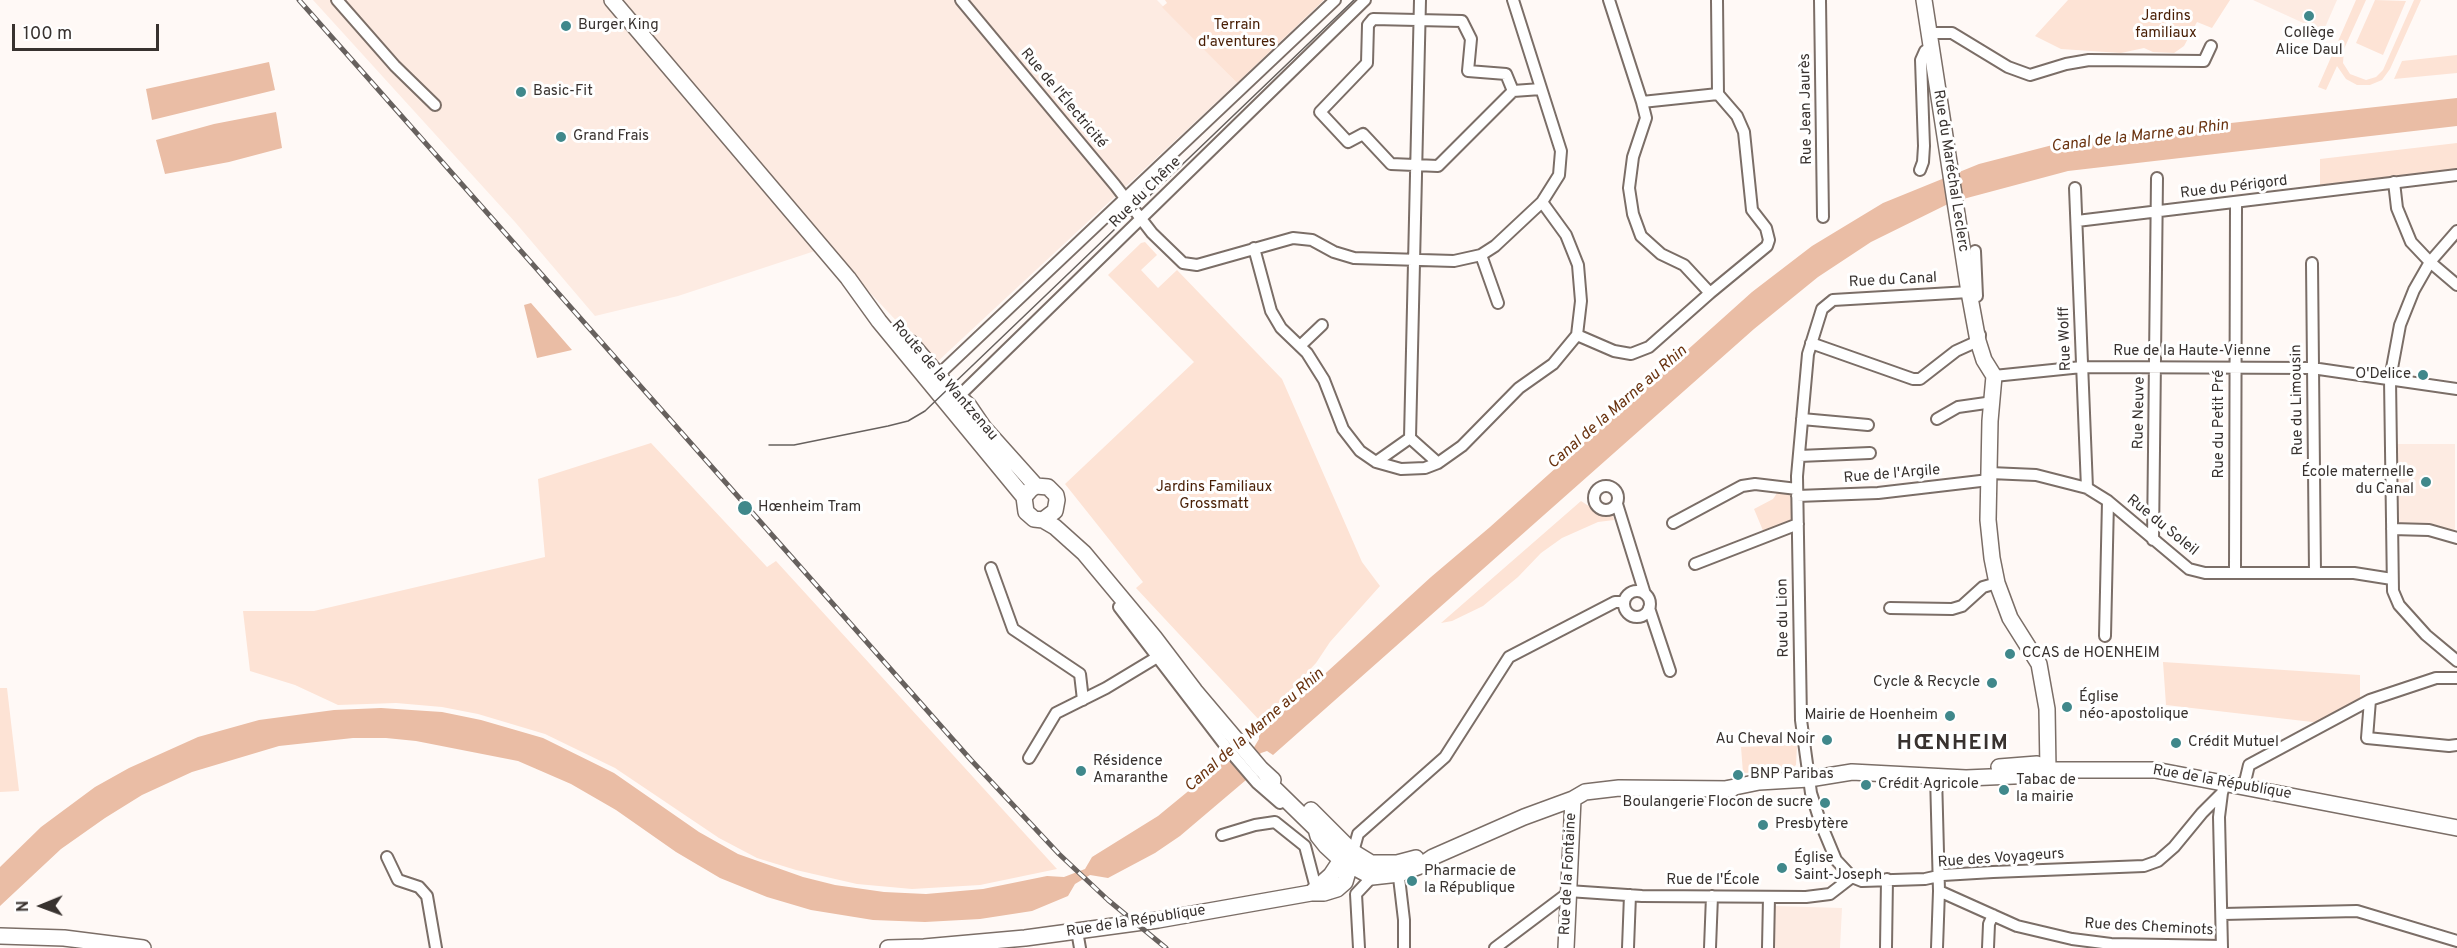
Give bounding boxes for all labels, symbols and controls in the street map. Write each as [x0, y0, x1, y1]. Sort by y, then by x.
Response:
park label: Jardins familiaux [2135, 8, 2197, 43]
marker: Collège Alice Daul [2302, 9, 2316, 23]
scale bar [15, 12, 162, 50]
place label: Burger King [578, 17, 659, 35]
park label: Terrain d'aventures [1198, 17, 1276, 52]
marker: Burger King [559, 19, 573, 33]
text: 100 m [23, 23, 72, 46]
place label: Collège Alice Daul [2275, 25, 2343, 60]
street label: Rue de l'Électricité [1016, 45, 1110, 153]
street label: Rue Jean Jaurès [1797, 53, 1817, 165]
place label: Basic-Fit [533, 83, 593, 101]
marker: Basic-Fit [514, 85, 528, 99]
street label: Rue du Maréchal Leclerc [1928, 89, 1972, 253]
water label: Canal de la Marne au Rhin [2050, 117, 2230, 157]
place label: Grand Frais [573, 128, 649, 146]
marker: Grand Frais [554, 130, 568, 144]
street label: Rue du Chêne [1107, 154, 1185, 232]
street label: Rue du Périgord [2179, 172, 2289, 204]
street label: Rue du Canal [1848, 270, 1938, 292]
street label: Rue Wolff [2056, 306, 2076, 372]
street label: Route de la Wantzenau [887, 317, 1001, 445]
water label: Canal de la Marne au Rhin [1544, 342, 1692, 474]
street label: Rue de la Haute-Vienne [2113, 343, 2271, 361]
street label: Rue du Limousin [2288, 344, 2308, 456]
place label: O'Delice [2355, 366, 2411, 384]
marker: O'Delice [2416, 368, 2430, 382]
street label: Rue du Petit Pré [2211, 370, 2229, 478]
street label: Rue Neuve [2130, 376, 2150, 450]
street label: Rue de l'Argile [1843, 462, 1941, 488]
place label: École maternelle du Canal [2301, 464, 2414, 499]
marker: École maternelle du Canal [2419, 475, 2433, 489]
park label: Jardins Familiaux Grossmatt [1156, 479, 1272, 514]
street label: Rue du Soleil [2123, 492, 2201, 560]
marker: Hœnheim Tram [736, 499, 754, 517]
place label: Hœnheim Tram [758, 499, 861, 517]
street label: Rue du Lion [1774, 578, 1794, 658]
place label: CCAS de HOENHEIM [2022, 645, 2160, 663]
marker: CCAS de HOENHEIM [2003, 647, 2017, 661]
water label: Canal de la Marne au Rhin [1181, 665, 1329, 797]
place label: Cycle & Recycle [1873, 674, 1980, 692]
marker: Cycle & Recycle [1985, 676, 1999, 690]
place label: Église néo-apostolique [2079, 689, 2189, 724]
marker: Église néo-apostolique [2060, 700, 2074, 714]
place label: Mairie de Hoenheim [1804, 707, 1938, 725]
marker: Mairie de Hoenheim [1943, 709, 1957, 723]
place label: Au Cheval Noir [1715, 731, 1815, 749]
district label: HŒNHEIM [1897, 732, 2009, 758]
marker: Au Cheval Noir [1820, 733, 1834, 747]
place label: Crédit Mutuel [2188, 734, 2279, 752]
marker: Crédit Mutuel [2169, 736, 2183, 750]
place label: Résidence Amaranthe [1093, 753, 1168, 788]
street label: Rue de la République [2151, 762, 2293, 804]
marker: Résidence Amaranthe [1074, 764, 1088, 778]
place label: BNP Paribas [1750, 766, 1834, 784]
marker: BNP Paribas [1731, 768, 1745, 782]
place label: Tabac de la mairie [2016, 772, 2076, 807]
place label: Crédit Agricole [1878, 776, 1979, 794]
marker: Crédit Agricole [1859, 778, 1873, 792]
marker: Tabac de la mairie [1997, 783, 2011, 797]
place label: Boulangerie Flocon de sucre [1623, 794, 1813, 812]
marker: Boulangerie Flocon de sucre [1818, 796, 1832, 810]
street label: Rue de la Fontaine [1557, 812, 1581, 936]
place label: Presbytère [1775, 816, 1848, 834]
marker: Presbytère [1756, 818, 1770, 832]
street label: Rue des Voyageurs [1937, 846, 2065, 872]
place label: Église Saint-Joseph [1794, 850, 1882, 885]
marker: Église Saint-Joseph [1775, 861, 1789, 875]
place label: Pharmacie de la République [1424, 863, 1516, 898]
street label: Rue de l'École [1666, 872, 1760, 890]
marker: Pharmacie de la République [1405, 874, 1419, 888]
north arrow [12, 876, 72, 936]
text: N [14, 900, 34, 912]
street label: Rue de la République [1065, 902, 1207, 942]
street label: Rue des Cheminots [2084, 916, 2214, 940]

